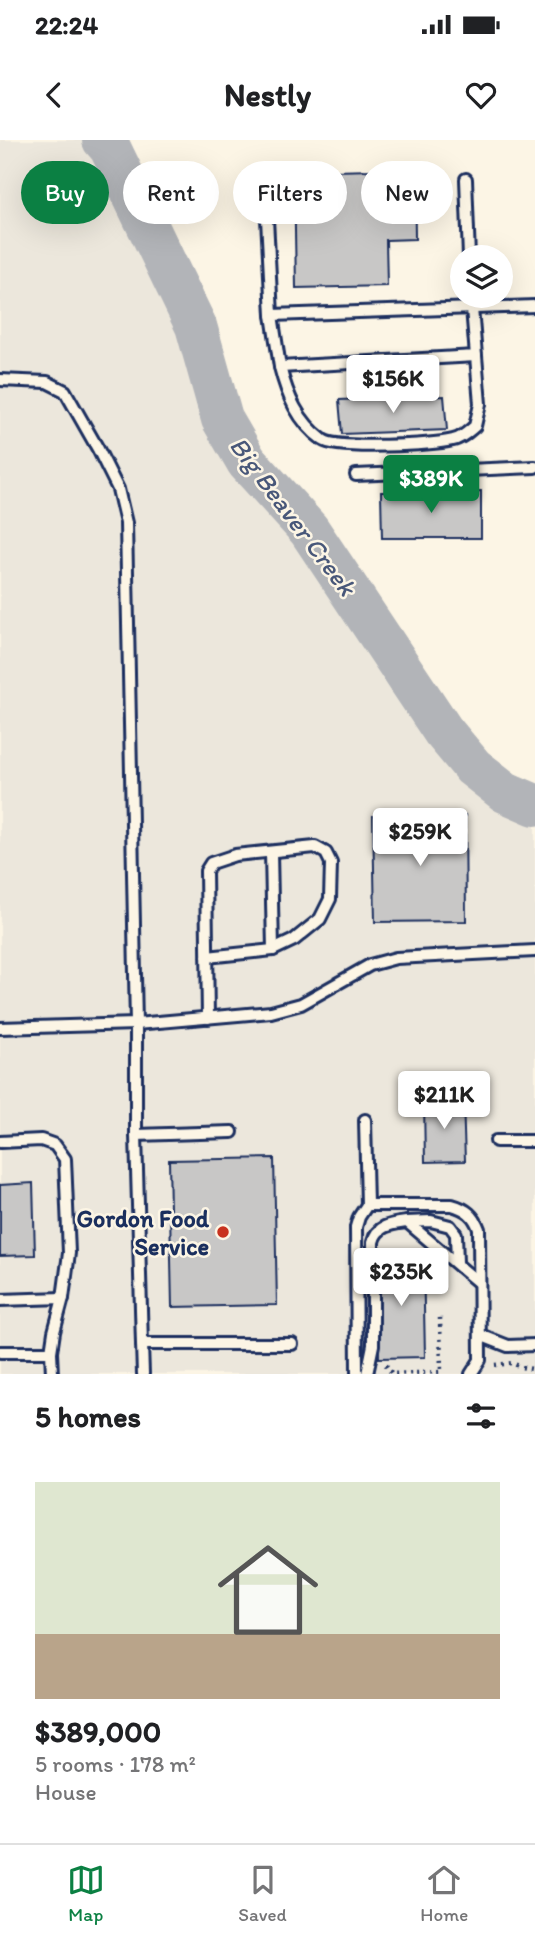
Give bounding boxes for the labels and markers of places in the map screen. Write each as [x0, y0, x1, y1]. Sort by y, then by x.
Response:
pin: $156K [344, 356, 442, 415]
pin: $389K [382, 456, 480, 515]
pin: $259K [371, 808, 469, 868]
pin: $211K [395, 1072, 493, 1131]
place label: Gordon Food Service [77, 1204, 210, 1261]
marker: Gordon Food Service [215, 1224, 231, 1240]
pin: $235K [352, 1248, 450, 1308]

